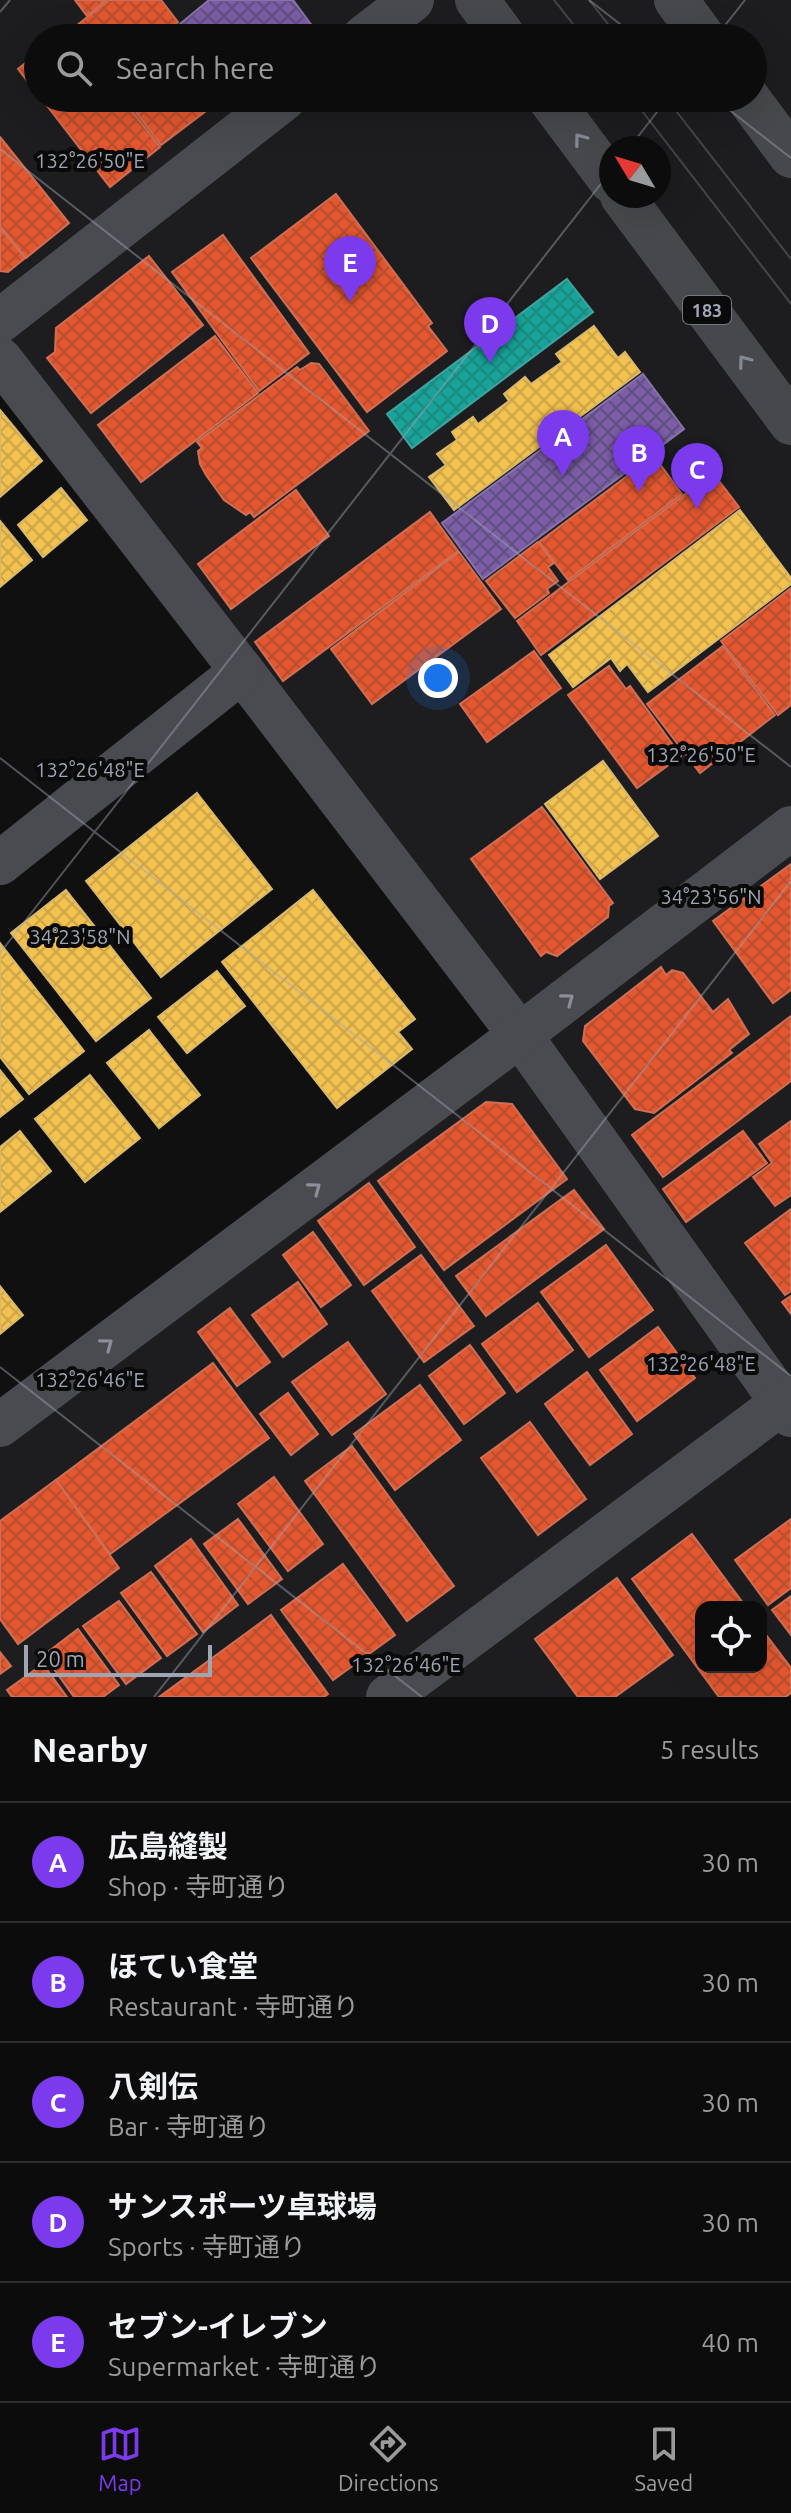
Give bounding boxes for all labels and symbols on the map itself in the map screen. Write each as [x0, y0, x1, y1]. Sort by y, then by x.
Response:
one-way arrow [576, 134, 590, 148]
north arrow [599, 136, 671, 208]
text: 132°26'50"E [35, 149, 145, 172]
pin: E [324, 236, 376, 302]
road number: 183 [683, 296, 731, 324]
pin: D [464, 297, 516, 363]
one-way arrow [740, 355, 754, 369]
pin: A [537, 410, 589, 476]
pin: B [613, 426, 665, 492]
pin: C [671, 443, 723, 509]
your location [418, 658, 458, 698]
text: 132°26'50"E [646, 743, 756, 766]
text: 132°26'48"E [35, 758, 145, 781]
text: 34°23'56"N [660, 885, 762, 908]
text: 34°23'58"N [29, 925, 131, 948]
one-way arrow [559, 994, 574, 1008]
one-way arrow [307, 1184, 321, 1198]
one-way arrow [98, 1340, 113, 1354]
text: 132°26'48"E [646, 1352, 756, 1375]
text: 132°26'46"E [35, 1368, 145, 1391]
scale bar [24, 1641, 212, 1677]
text: 132°26'46"E [351, 1653, 461, 1676]

